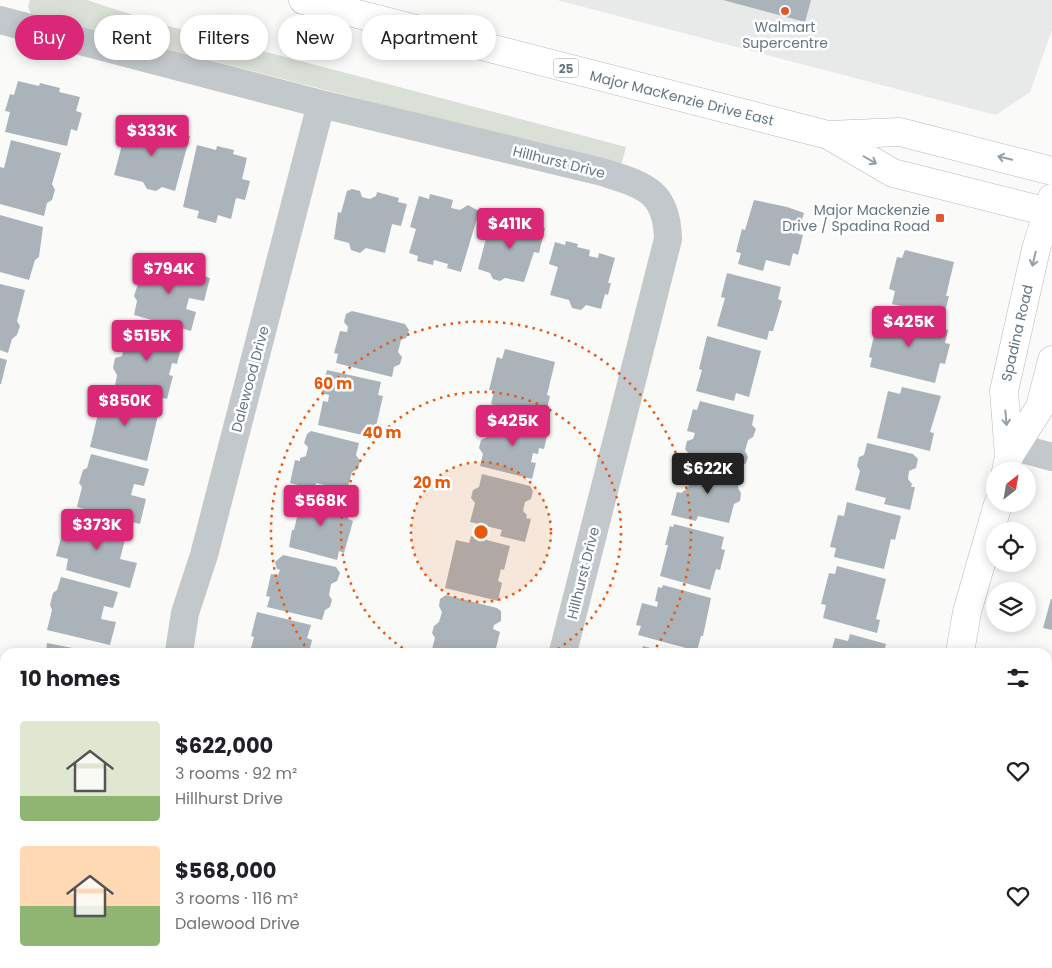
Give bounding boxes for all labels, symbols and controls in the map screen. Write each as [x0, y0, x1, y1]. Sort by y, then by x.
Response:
marker: Walmart Supercentre [779, 5, 791, 17]
chip: Buy [15, 15, 84, 60]
chip: Rent [94, 15, 170, 60]
chip: Filters [180, 15, 268, 60]
chip: New [278, 15, 352, 60]
chip: Apartment [362, 15, 496, 60]
place label: Walmart Supercentre [742, 17, 828, 53]
road number: 25 [554, 58, 578, 78]
street label: Major MacKenzie Drive East [588, 65, 776, 131]
pin: $333K [117, 114, 187, 157]
text: $333K [127, 119, 177, 142]
street label: Hillhurst Drive [511, 141, 608, 183]
one-way arrow [997, 153, 1013, 162]
one-way arrow [862, 155, 876, 165]
place label: Major Mackenzie Drive / Spadina Road [782, 200, 930, 236]
pin: $411K [475, 208, 545, 250]
text: $411K [488, 212, 532, 235]
marker: Major Mackenzie Drive / Spadina Road [934, 212, 946, 224]
one-way arrow [1029, 250, 1038, 266]
pin: $794K [134, 252, 204, 295]
text: $794K [144, 257, 194, 280]
street label: Spadina Road [996, 283, 1038, 383]
pin: $425K [874, 306, 944, 348]
text: $425K [883, 310, 935, 333]
pin: $515K [112, 320, 182, 362]
street label: Dalewood Drive [226, 323, 274, 434]
text: $515K [123, 324, 171, 347]
text: 60 m [314, 373, 352, 394]
pin: $850K [90, 384, 160, 427]
text: $850K [99, 389, 151, 412]
pin: $425K [478, 404, 548, 447]
text: $425K [487, 409, 539, 432]
one-way arrow [1001, 409, 1011, 425]
text: 40 m [362, 422, 402, 443]
pin: $622K [673, 452, 743, 495]
text: $622K [683, 457, 733, 480]
north arrow [986, 462, 1036, 512]
map controls [986, 462, 1036, 632]
text: 20 m [413, 472, 451, 493]
pin: $568K [286, 484, 356, 527]
text: $568K [295, 489, 347, 512]
pin: $373K [62, 508, 132, 551]
text: $373K [72, 513, 122, 536]
button: locate [986, 522, 1036, 572]
centre of rings [472, 523, 490, 541]
street label: Hillhurst Drive [562, 524, 604, 621]
button: layers [986, 582, 1036, 632]
text: 10 homes [20, 664, 120, 693]
icon: filters [1004, 664, 1032, 692]
text: $622,000 [175, 731, 273, 760]
icon: home [60, 741, 120, 801]
icon: heart [1004, 757, 1032, 785]
text: 3 rooms · 92 m² [175, 762, 297, 785]
text: Hillhurst Drive [175, 787, 283, 810]
text: $568,000 [175, 856, 277, 885]
icon: home [60, 866, 120, 926]
icon: heart [1004, 882, 1032, 910]
text: 3 rooms · 116 m² [175, 887, 298, 910]
text: Dalewood Drive [175, 912, 300, 935]

